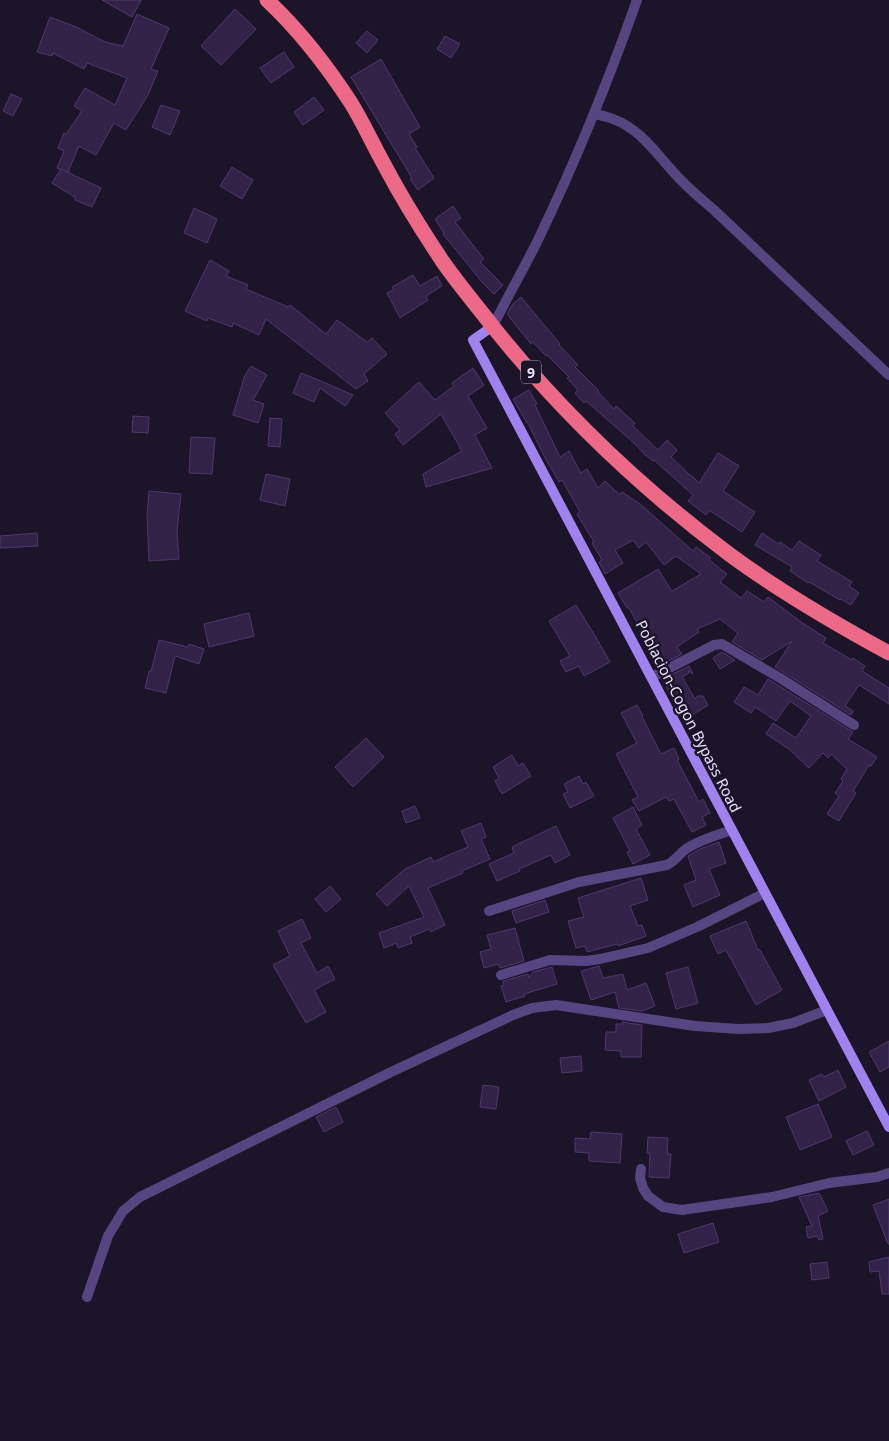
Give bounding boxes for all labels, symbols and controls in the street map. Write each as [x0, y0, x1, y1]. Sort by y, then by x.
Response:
road number: 9 [521, 361, 541, 384]
street label: Poblacion-Cogon Bypass Road [632, 616, 746, 816]

